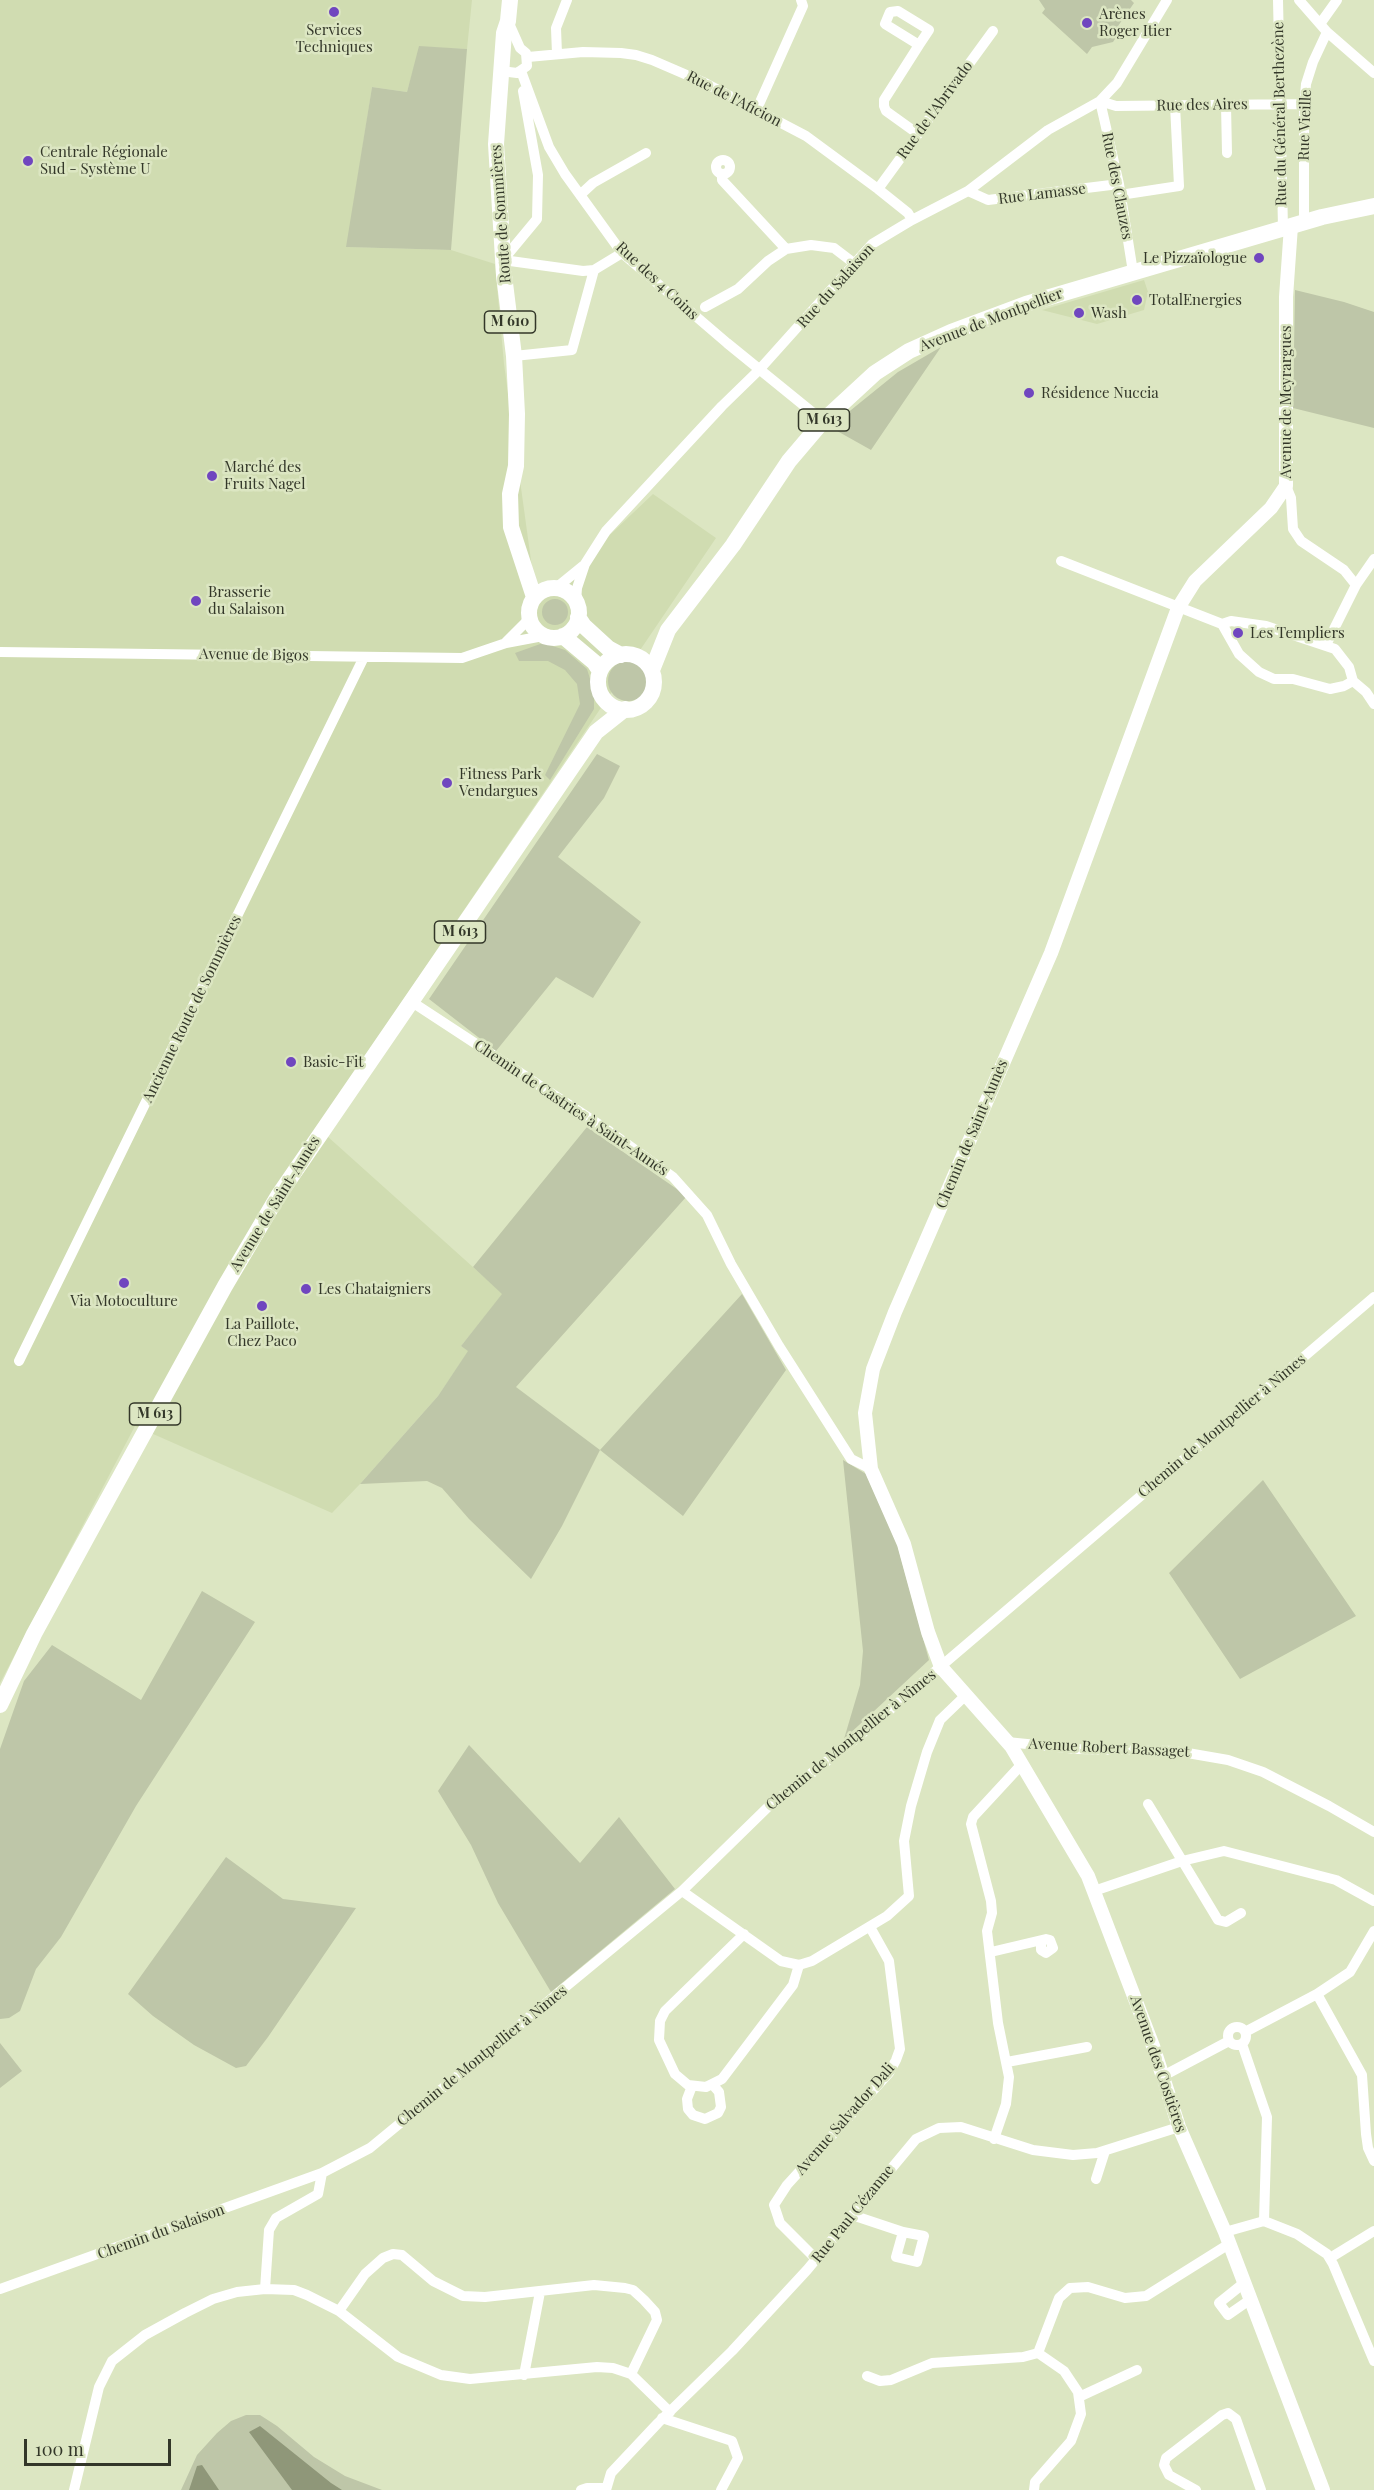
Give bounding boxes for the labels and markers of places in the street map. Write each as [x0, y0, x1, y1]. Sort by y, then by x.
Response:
marker: Services Techniques [327, 5, 341, 19]
place label: Arènes Roger Itier [1099, 5, 1172, 40]
marker: Arènes Roger Itier [1080, 16, 1094, 30]
place label: Services Techniques [295, 21, 373, 56]
place label: Centrale Régionale Sud - Système U [40, 143, 168, 178]
marker: Centrale Régionale Sud - Système U [21, 154, 35, 168]
place label: Le Pizzaïologue [1143, 249, 1247, 267]
marker: Le Pizzaïologue [1252, 251, 1266, 265]
place label: TotalEnergies [1149, 291, 1242, 309]
marker: TotalEnergies [1130, 293, 1144, 307]
place label: Wash [1091, 304, 1127, 322]
marker: Wash [1072, 306, 1086, 320]
place label: Résidence Nuccia [1041, 384, 1159, 402]
marker: Résidence Nuccia [1022, 386, 1036, 400]
place label: Marché des Fruits Nagel [224, 458, 305, 493]
marker: Marché des Fruits Nagel [205, 469, 219, 483]
place label: Brasserie du Salaison [208, 583, 285, 618]
marker: Brasserie du Salaison [189, 594, 203, 608]
place label: Les Templiers [1250, 624, 1345, 642]
marker: Les Templiers [1231, 626, 1245, 640]
place label: Fitness Park Vendargues [459, 765, 542, 800]
marker: Fitness Park Vendargues [440, 776, 454, 790]
place label: Basic-Fit [303, 1053, 364, 1071]
marker: Basic-Fit [284, 1055, 298, 1069]
marker: Via Motoculture [117, 1276, 131, 1290]
place label: Les Chataigniers [318, 1280, 431, 1298]
marker: Les Chataigniers [299, 1282, 313, 1296]
place label: Via Motoculture [70, 1292, 178, 1310]
marker: La Paillote, Chez Paco [255, 1299, 269, 1313]
place label: La Paillote, Chez Paco [225, 1315, 299, 1350]

